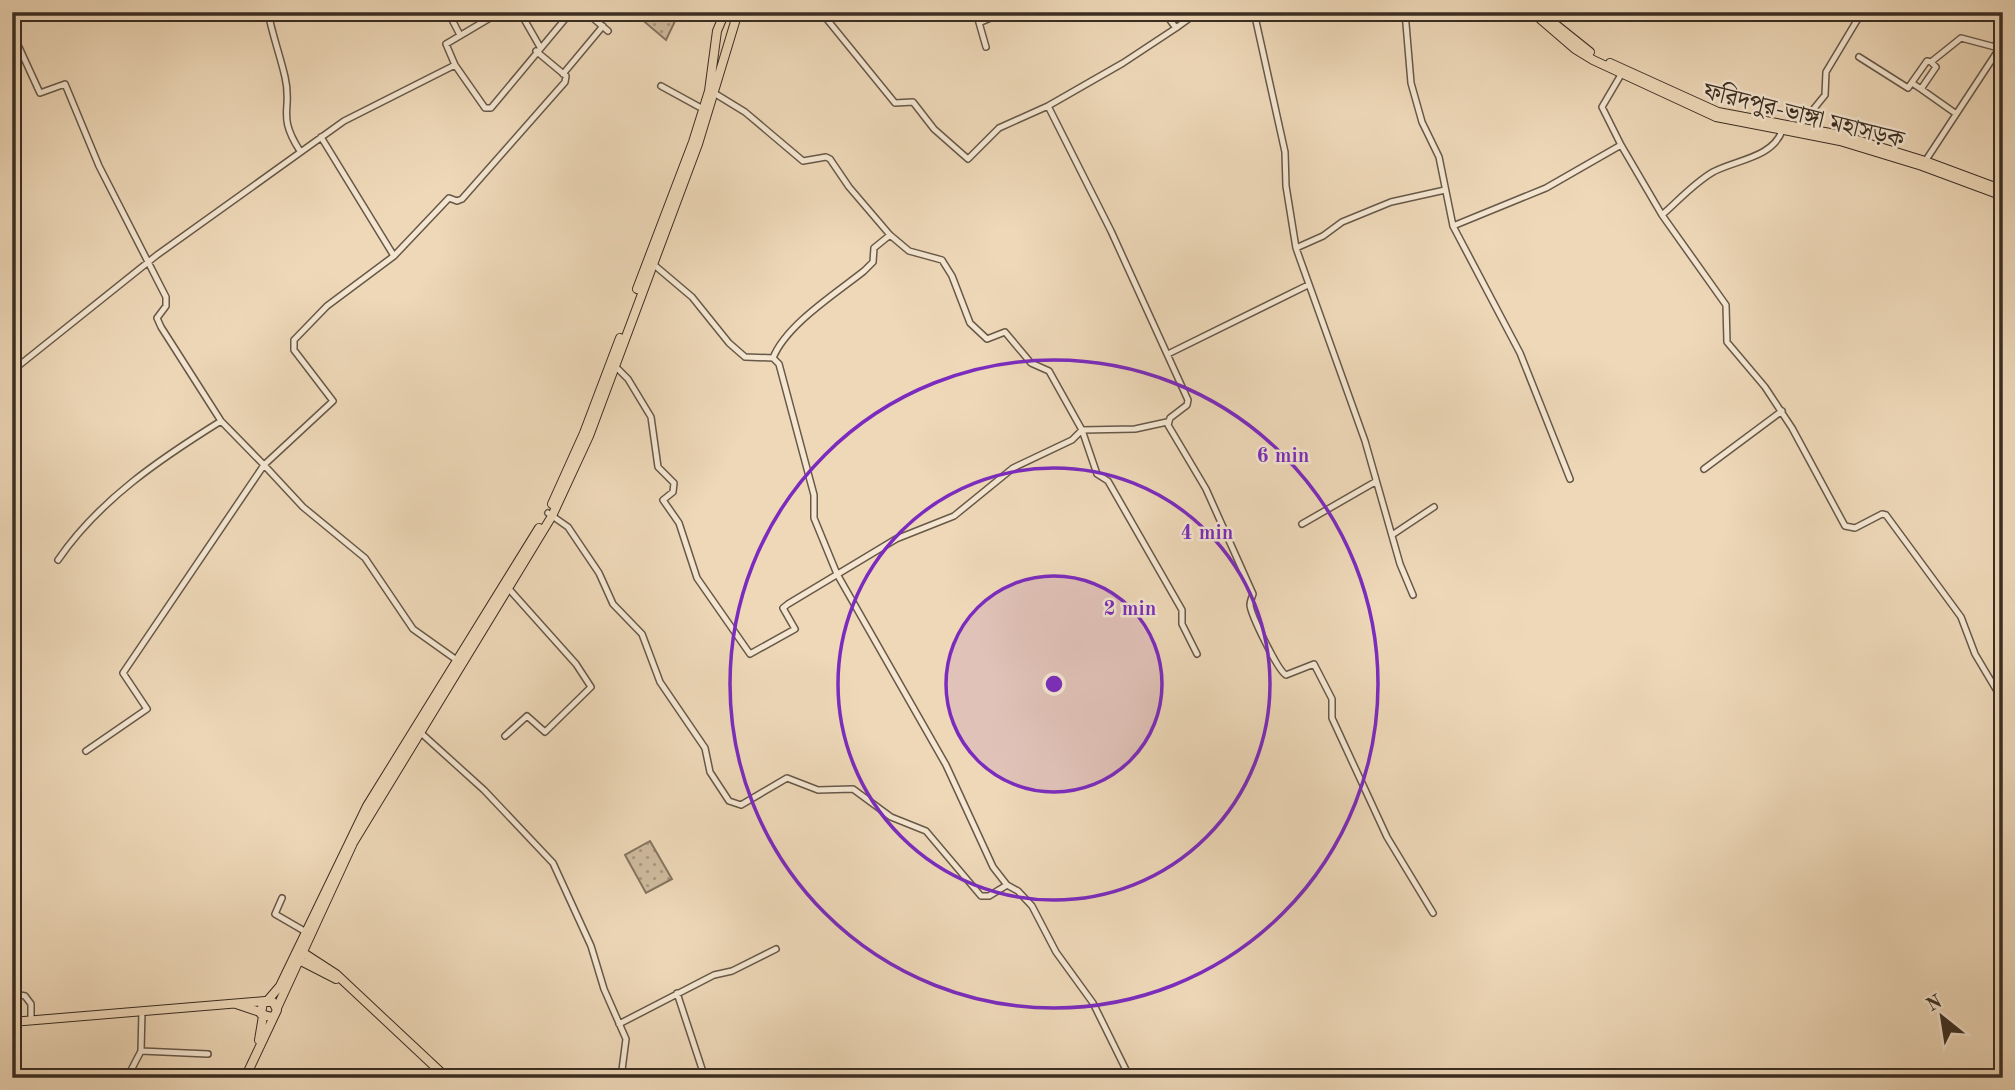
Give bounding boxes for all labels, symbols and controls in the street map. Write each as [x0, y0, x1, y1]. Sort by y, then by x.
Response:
street label: ফরিদপুর-ভাঙ্গা মহাসড়ক [1700, 76, 1908, 154]
text: 6 min [1257, 446, 1309, 467]
text: 4 min [1181, 523, 1233, 544]
text: 2 min [1104, 599, 1156, 620]
centre of rings [1042, 672, 1066, 696]
north arrow [1906, 982, 1976, 1052]
text: N [1924, 992, 1946, 1016]

